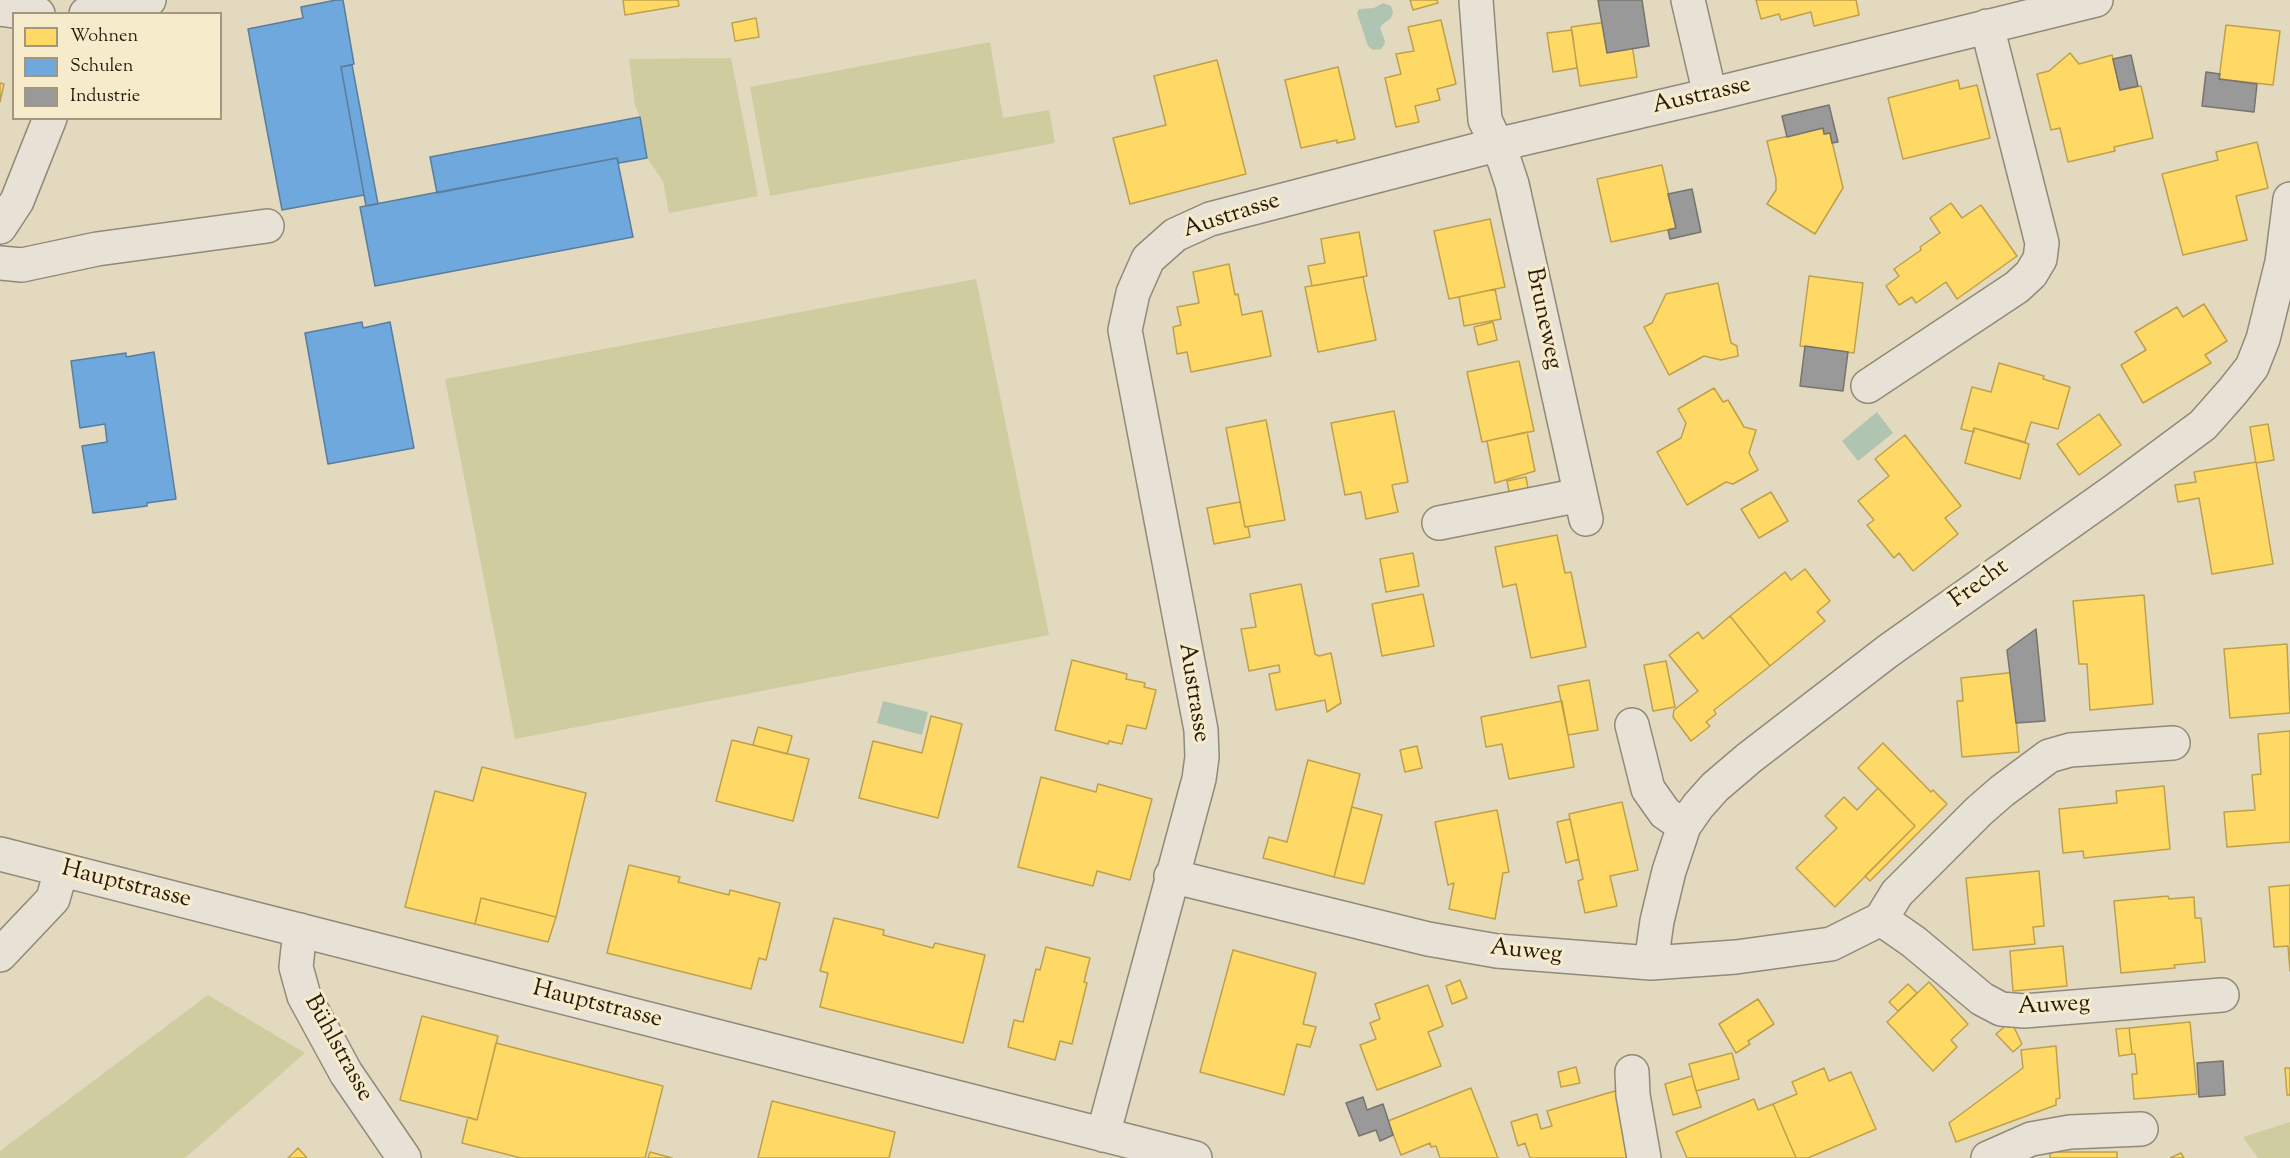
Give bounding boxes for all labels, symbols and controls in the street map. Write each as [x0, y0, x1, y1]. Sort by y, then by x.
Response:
legend [12, 12, 222, 120]
text: Wohnen [70, 24, 138, 50]
text: Schulen [70, 54, 133, 80]
street label: Austrasse [1650, 72, 1754, 122]
text: Industrie [70, 84, 140, 110]
street label: Austrasse [1180, 188, 1284, 246]
street label: Bruneweg [1517, 266, 1567, 372]
street label: Frecht [1945, 554, 2015, 616]
street label: Austrasse [1170, 641, 1214, 745]
street label: Hauptstrasse [58, 856, 194, 916]
street label: Auweg [1488, 935, 1564, 971]
street label: Hauptstrasse [529, 976, 665, 1036]
street label: Bühlstrasse [296, 991, 378, 1107]
street label: Auweg [2017, 991, 2091, 1023]

